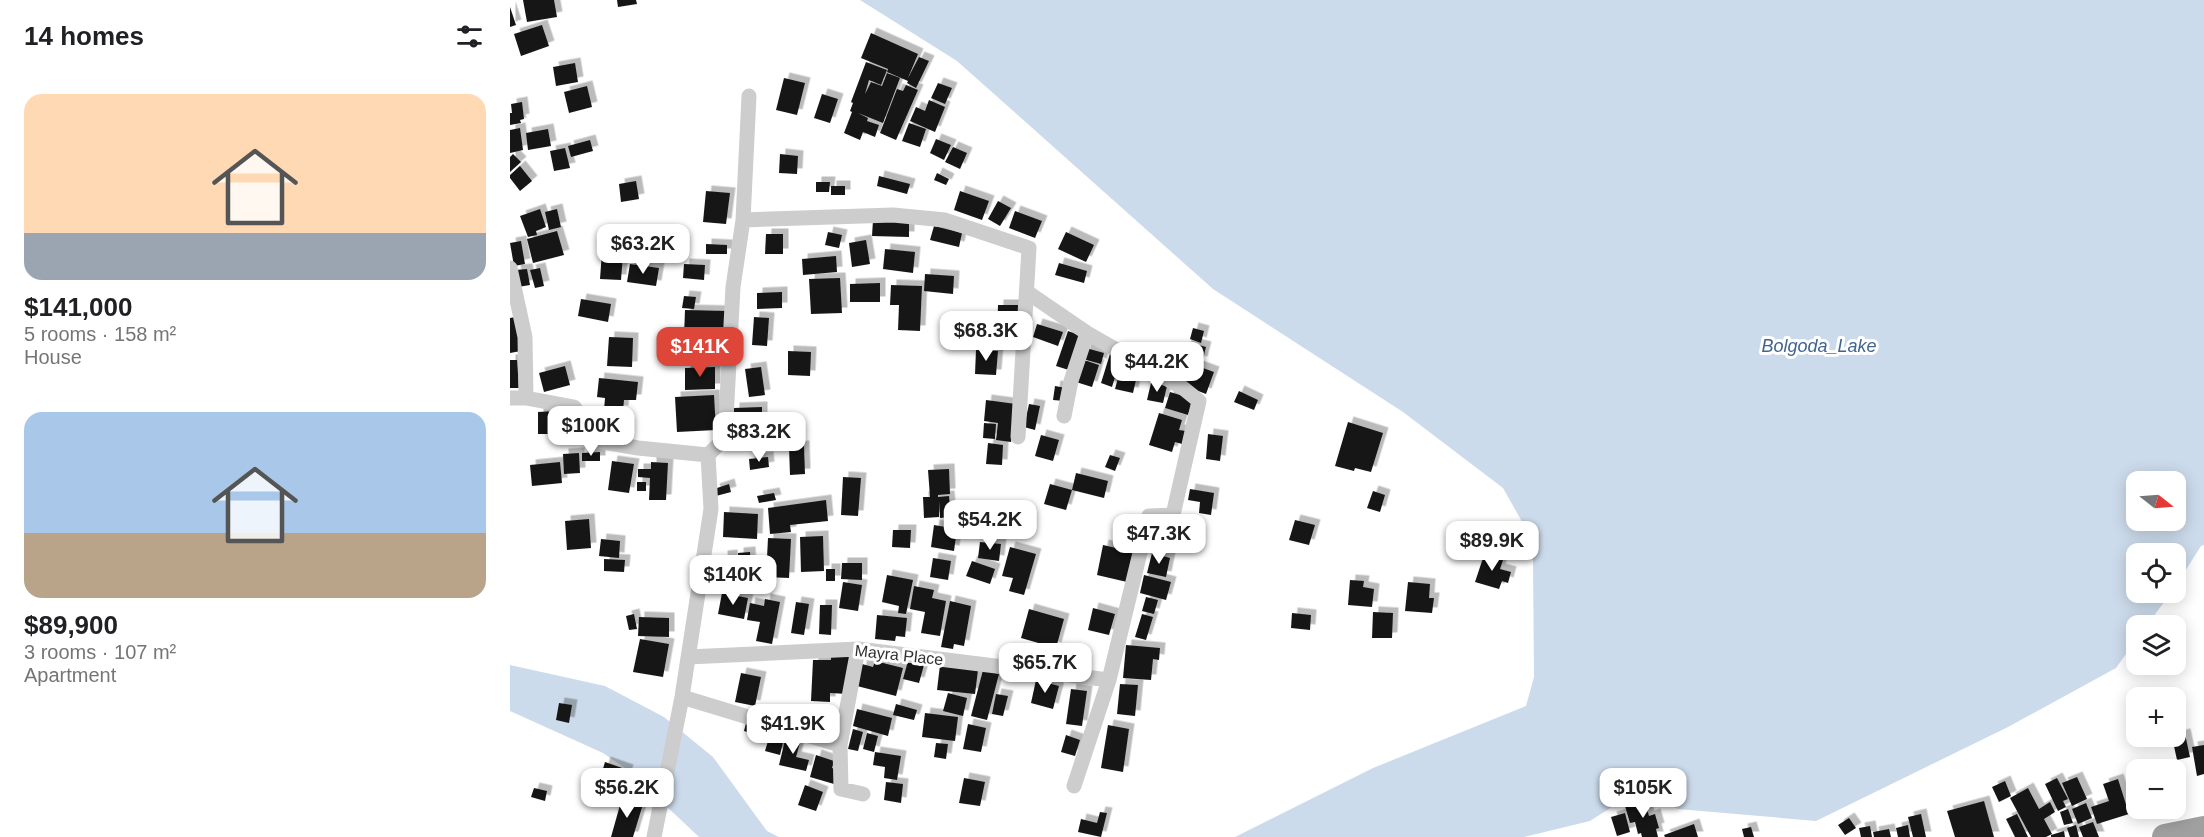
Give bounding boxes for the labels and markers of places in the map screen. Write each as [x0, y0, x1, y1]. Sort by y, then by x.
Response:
pin: $63.2K [594, 224, 692, 275]
pin: $68.3K [937, 311, 1035, 362]
pin: $141K [658, 327, 742, 378]
pin: $44.2K [1108, 342, 1206, 393]
pin: $100K [549, 406, 633, 457]
pin: $83.2K [710, 412, 808, 463]
pin: $54.2K [941, 500, 1039, 551]
pin: $47.3K [1110, 514, 1208, 565]
pin: $89.9K [1443, 521, 1541, 572]
pin: $140K [691, 555, 775, 606]
pin: $65.7K [996, 643, 1094, 694]
pin: $41.9K [744, 704, 842, 755]
pin: $56.2K [578, 768, 676, 819]
pin: $105K [1601, 768, 1685, 819]

